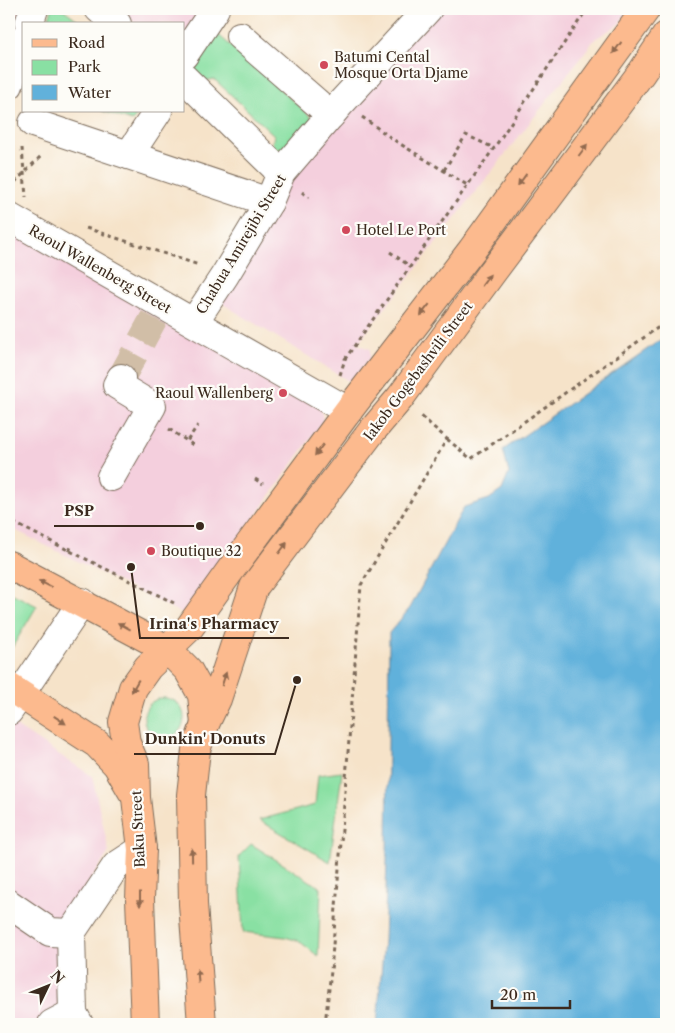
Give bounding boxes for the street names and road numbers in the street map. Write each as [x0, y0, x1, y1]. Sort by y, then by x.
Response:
street label: Chabua Amirejibi Street [192, 171, 290, 317]
street label: Raoul Wallenberg Street [26, 221, 174, 317]
street label: Iakob Gogebashvili Street [360, 298, 476, 444]
street label: Baku Street [127, 790, 149, 868]

